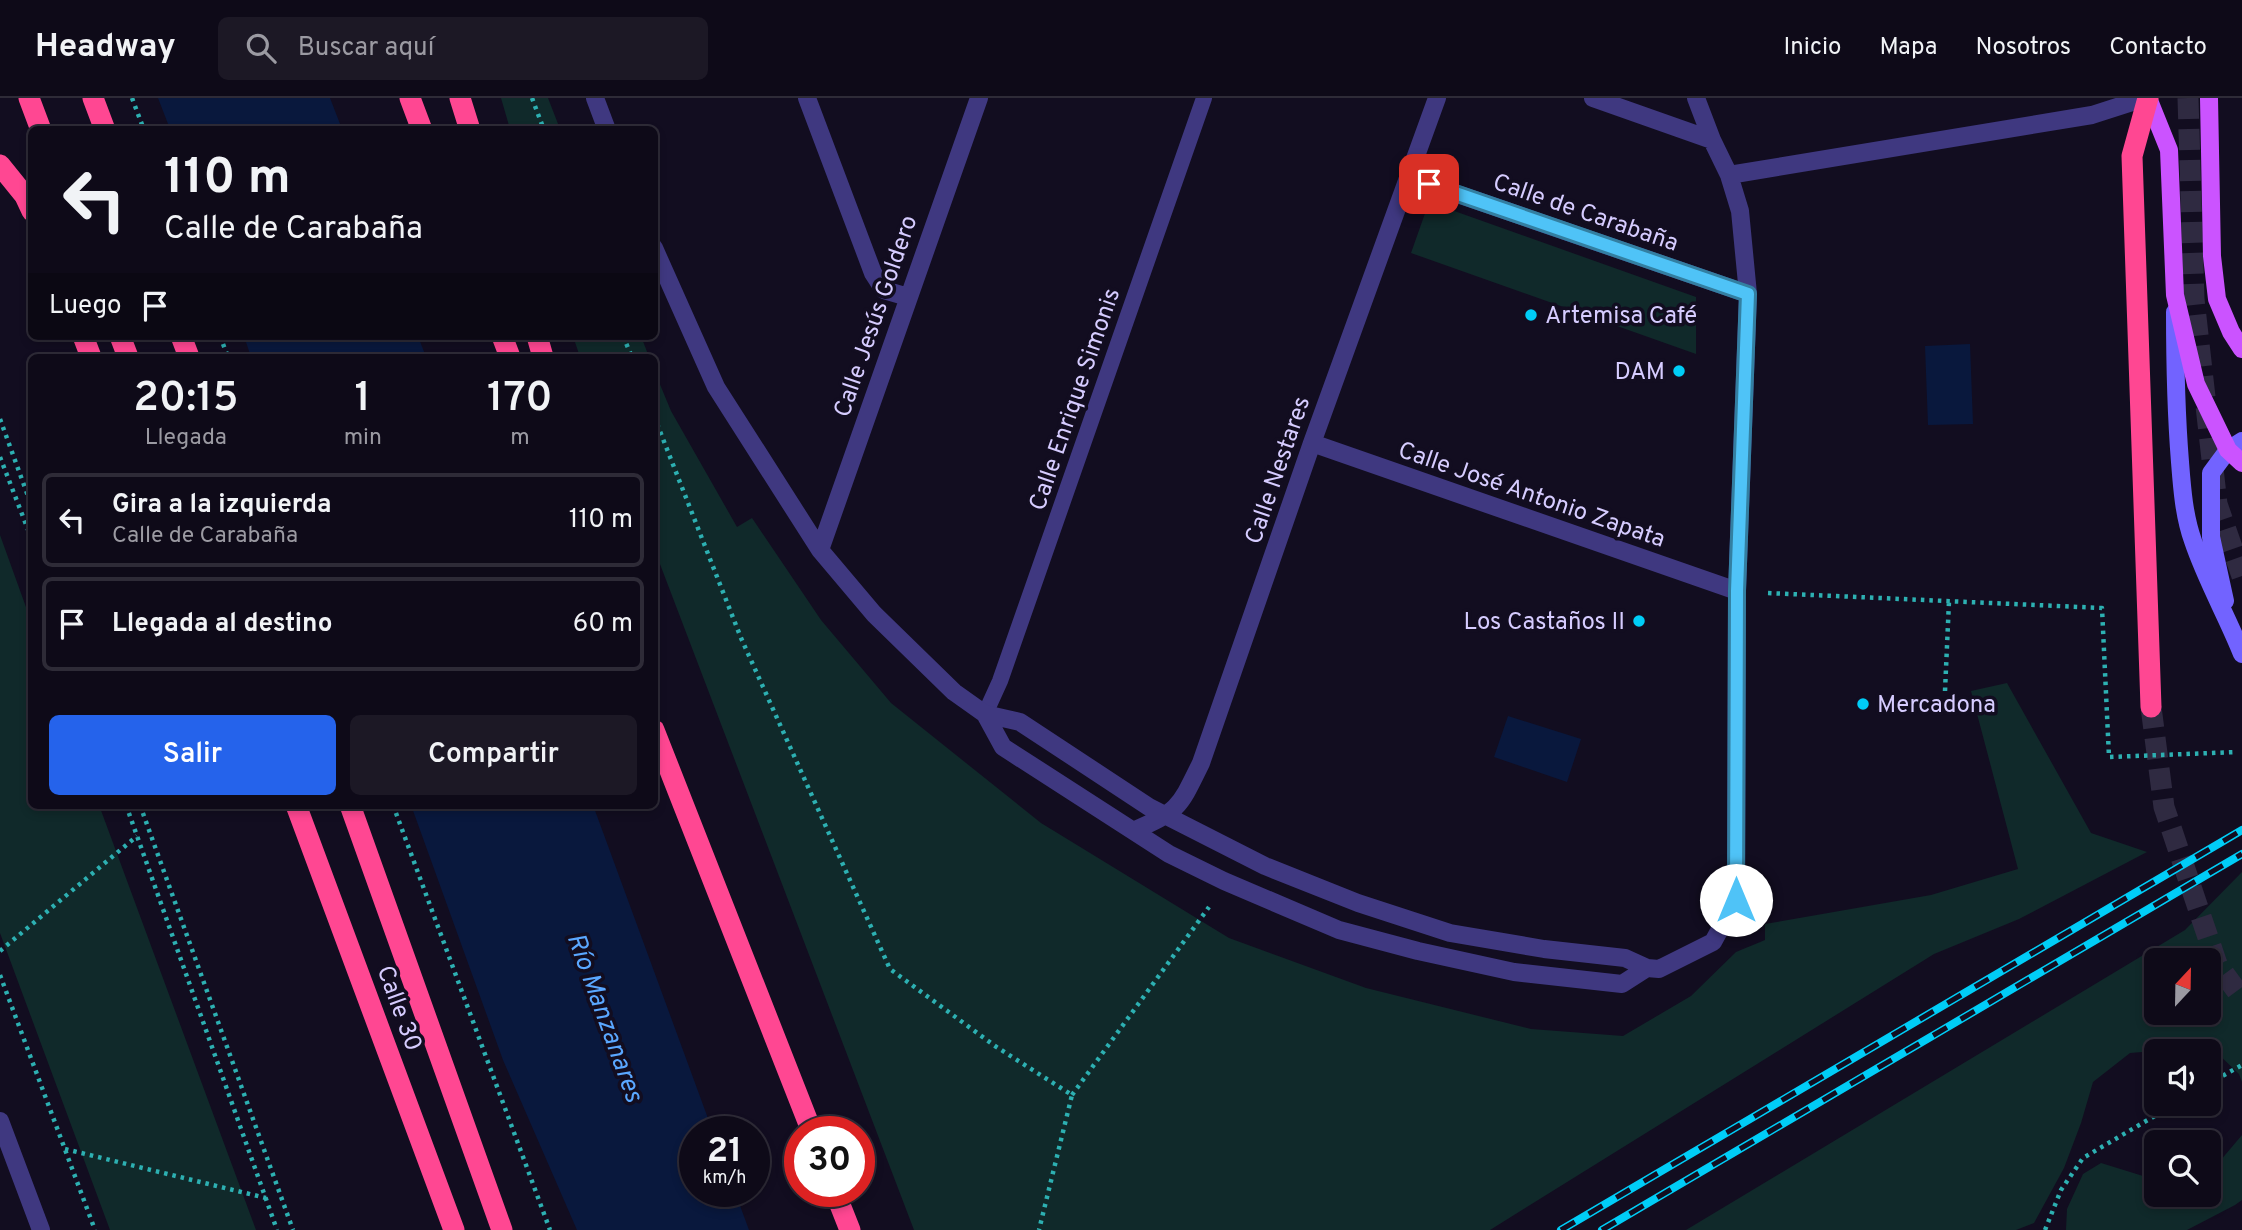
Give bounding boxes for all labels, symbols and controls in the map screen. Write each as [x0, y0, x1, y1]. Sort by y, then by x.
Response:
search box [218, 17, 708, 80]
text: Headway [35, 27, 176, 69]
icon: search [242, 29, 280, 67]
text: Buscar aquí [298, 32, 434, 65]
text: Inicio [1784, 33, 1841, 63]
text: Mapa [1879, 33, 1938, 63]
text: Nosotros [1976, 33, 2071, 63]
text: Contacto [2109, 33, 2207, 63]
text: 110 m [164, 149, 291, 211]
icon: left [49, 154, 140, 245]
pin [1399, 154, 1459, 214]
icon: arrive [1410, 165, 1448, 203]
street label: Calle de Carabaña [1489, 168, 1682, 260]
text: Calle de Carabaña [164, 210, 423, 250]
street label: Calle Jesús Goldero [828, 212, 925, 422]
street label: Calle Enrique Simonis [1024, 284, 1128, 515]
icon: arrive [136, 287, 174, 325]
text: Luego [49, 290, 122, 323]
place label: Artemisa Café [1545, 302, 1697, 332]
marker: Artemisa Café [1523, 307, 1539, 323]
place label: DAM [1615, 358, 1665, 388]
marker: DAM [1671, 363, 1687, 379]
text: 20:15 [133, 373, 238, 426]
text: 1 [355, 373, 371, 426]
text: 170 [487, 373, 553, 426]
street label: Calle Nestares [1240, 393, 1318, 549]
text: Llegada [145, 424, 227, 453]
text: min [344, 424, 382, 453]
text: m [510, 424, 530, 453]
street label: Calle José Antonio Zapata [1394, 436, 1669, 556]
text: Gira a la izquierda [112, 489, 331, 522]
icon: left [53, 501, 91, 539]
text: 110 m [569, 504, 633, 537]
text: Calle de Carabaña [112, 522, 298, 551]
icon: arrive [53, 605, 91, 643]
text: Llegada al destino [112, 608, 332, 641]
text: 60 m [573, 608, 633, 641]
place label: Los Castaños II [1464, 608, 1625, 638]
marker: Los Castaños II [1631, 613, 1647, 629]
place label: Mercadona [1877, 691, 1996, 721]
marker: Mercadona [1855, 696, 1871, 712]
button: Salir [49, 715, 336, 795]
button: Compartir [350, 715, 637, 795]
position arrow [1699, 863, 1773, 937]
water label: Río Manzanares [558, 929, 650, 1108]
north arrow [2144, 948, 2221, 1026]
map controls [2144, 948, 2221, 1207]
street label: Calle 30 [369, 962, 427, 1056]
button: sound [2144, 1039, 2221, 1116]
speed limit sign: 30 [784, 1116, 875, 1207]
text: 21 [707, 1130, 742, 1174]
button: search [2144, 1130, 2221, 1207]
text: km/h [703, 1167, 746, 1190]

